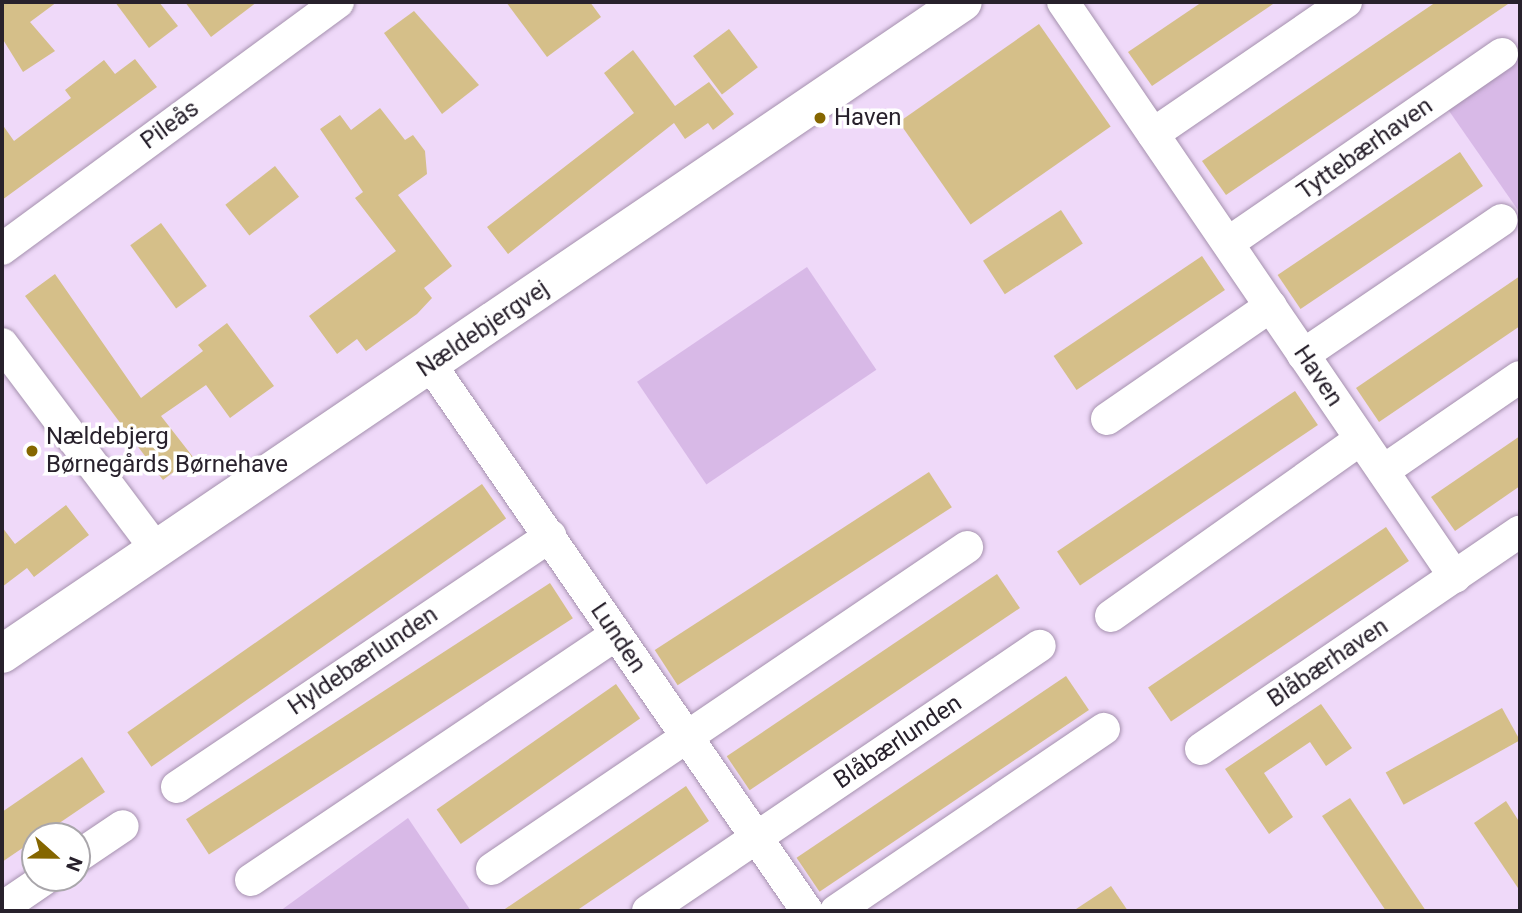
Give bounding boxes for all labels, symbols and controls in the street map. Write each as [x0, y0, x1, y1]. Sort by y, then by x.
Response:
street label: Tyttebærhaven [1292, 92, 1438, 206]
street label: Pileås [135, 94, 205, 156]
place label: Haven [834, 104, 901, 132]
marker: Haven [812, 110, 828, 126]
street label: Nældebjergvej [412, 274, 554, 384]
street label: Haven [1287, 340, 1349, 412]
place label: Nældebjerg Børnegårds Børnehave [46, 423, 288, 479]
marker: Nældebjerg Børnegårds Børnehave [24, 443, 40, 459]
street label: Lunden [584, 597, 652, 679]
street label: Hyldebærlunden [283, 600, 443, 722]
street label: Blåbærhaven [1262, 612, 1394, 714]
street label: Blåbærlunden [829, 689, 967, 795]
north arrow [21, 822, 91, 892]
text: N [61, 854, 87, 874]

